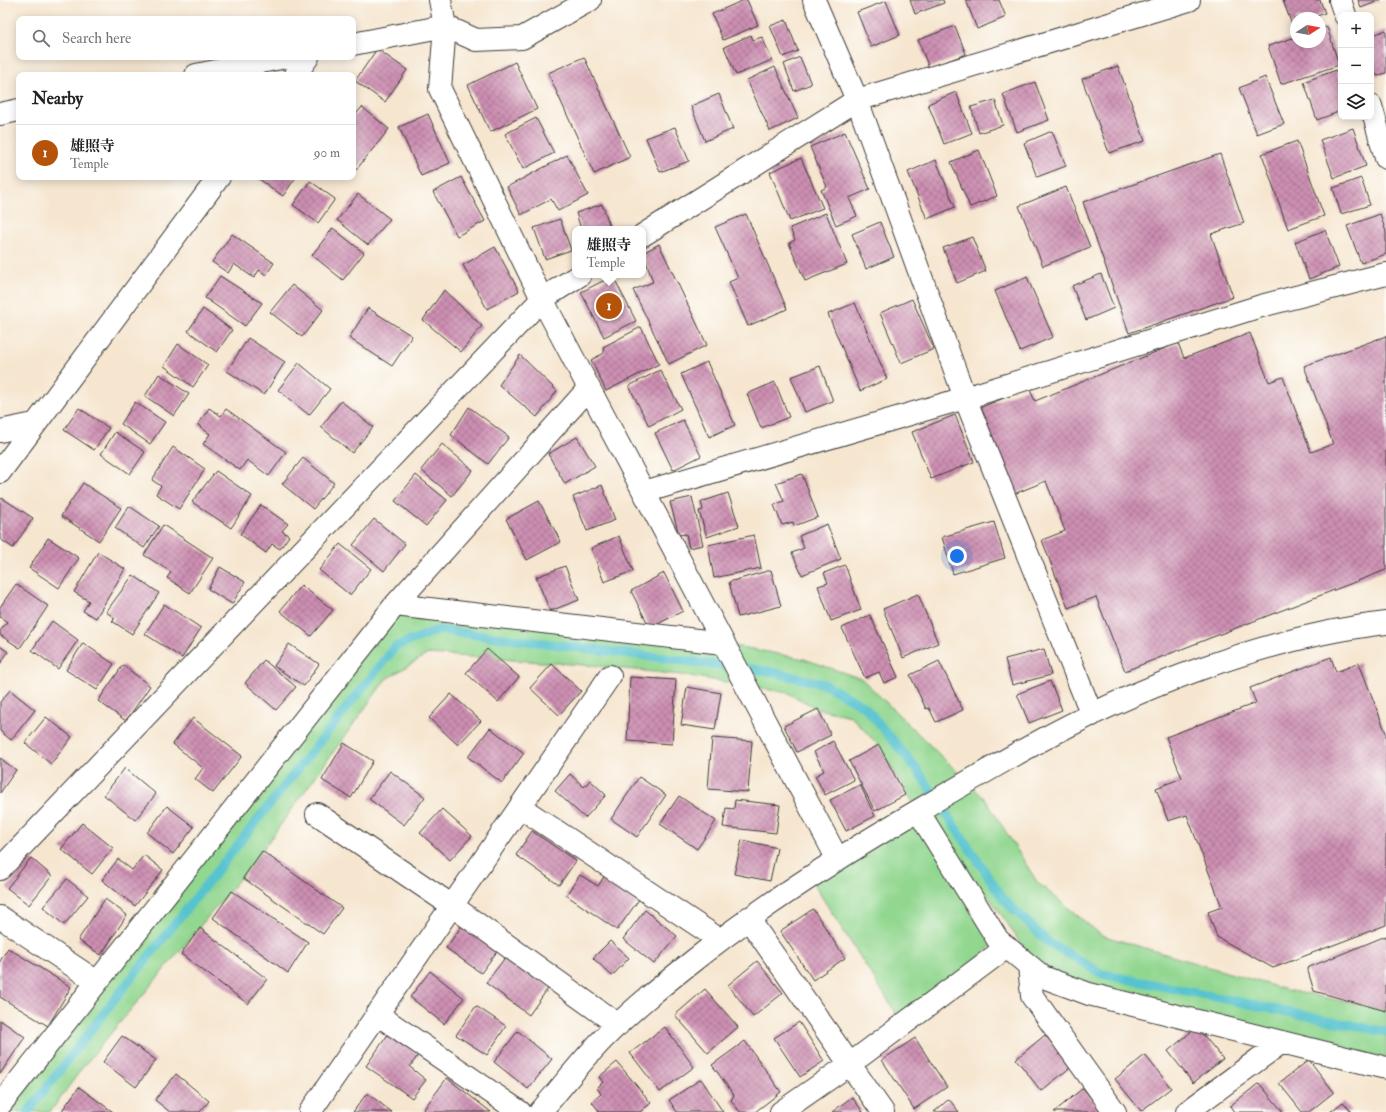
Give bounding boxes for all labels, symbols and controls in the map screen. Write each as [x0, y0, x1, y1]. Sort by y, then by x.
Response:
north arrow [1290, 12, 1326, 48]
map controls [1338, 12, 1374, 120]
button: + [1338, 12, 1374, 48]
search box [16, 16, 356, 60]
icon: search [30, 27, 52, 49]
text: Search here [62, 29, 131, 48]
button: − [1338, 48, 1374, 84]
button: layers [1338, 84, 1374, 120]
text: Nearby [32, 88, 83, 109]
text: 雄照寺 [70, 137, 115, 156]
text: 1 [43, 145, 47, 161]
text: 90 m [314, 145, 340, 161]
text: Temple [70, 156, 109, 172]
popup [572, 226, 646, 278]
text: 雄照寺 [586, 236, 632, 255]
text: Temple [586, 255, 625, 271]
pin: 1 [596, 291, 622, 321]
your location [947, 546, 967, 566]

